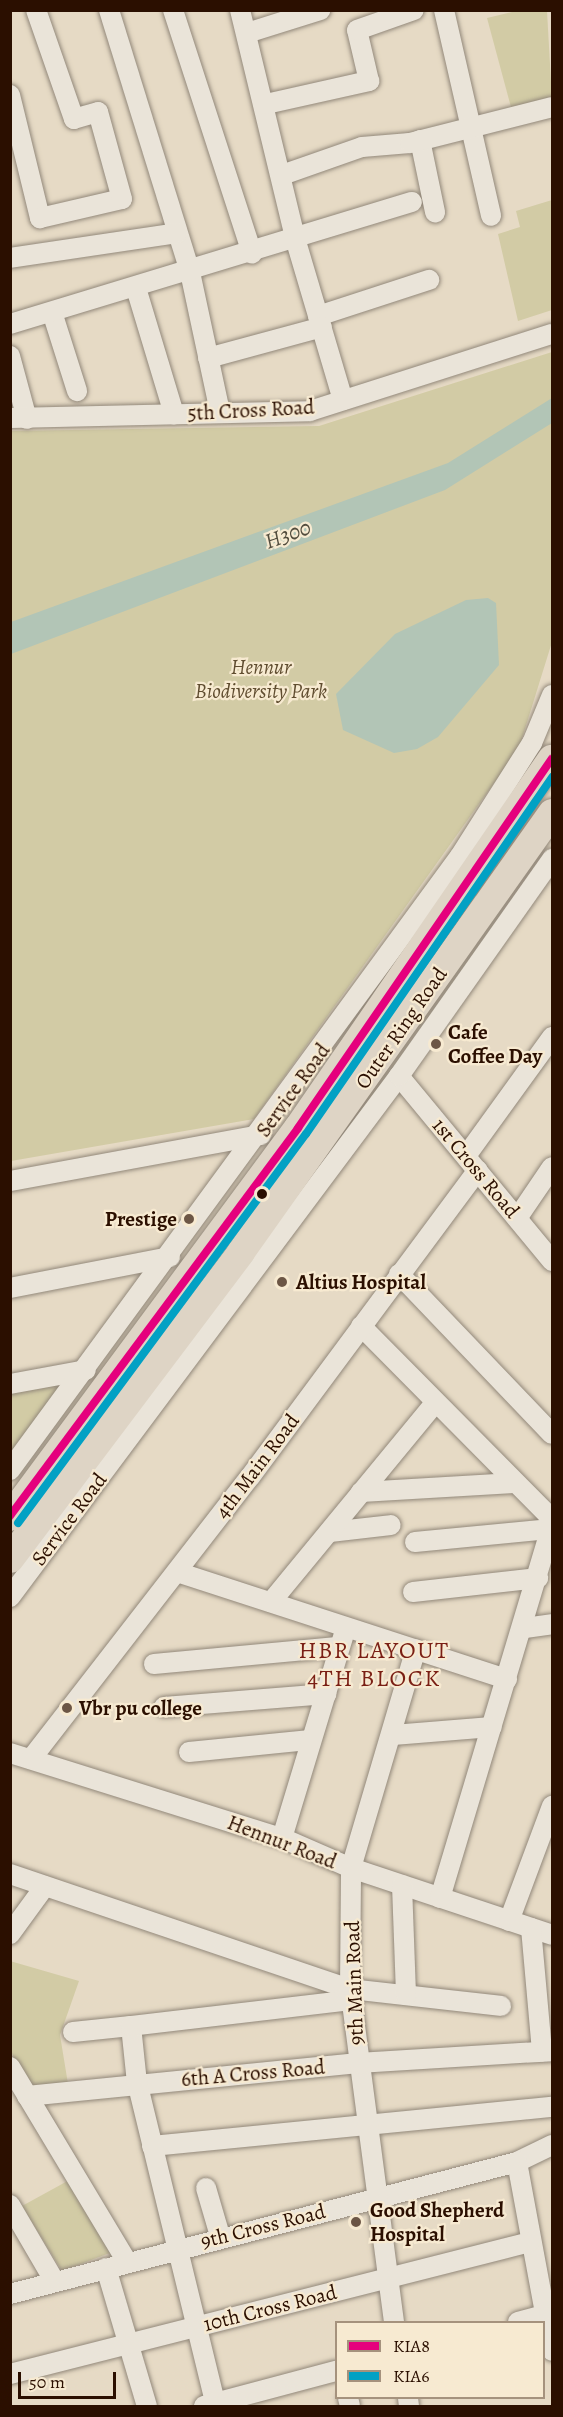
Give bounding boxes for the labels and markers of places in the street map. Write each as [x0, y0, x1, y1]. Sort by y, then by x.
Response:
place label: Cafe Coffee Day [448, 1019, 542, 1069]
marker: Cafe Coffee Day [429, 1037, 443, 1051]
unlabelled marker [256, 1188, 268, 1200]
place label: Prestige [105, 1206, 177, 1232]
marker: Prestige [182, 1212, 196, 1226]
place label: Altius Hospital [296, 1269, 426, 1295]
marker: Altius Hospital [273, 1273, 291, 1291]
place label: Vbr pu college [79, 1695, 202, 1721]
marker: Vbr pu college [60, 1701, 74, 1715]
place label: Good Shepherd Hospital [370, 2197, 504, 2247]
marker: Good Shepherd Hospital [347, 2213, 365, 2231]

